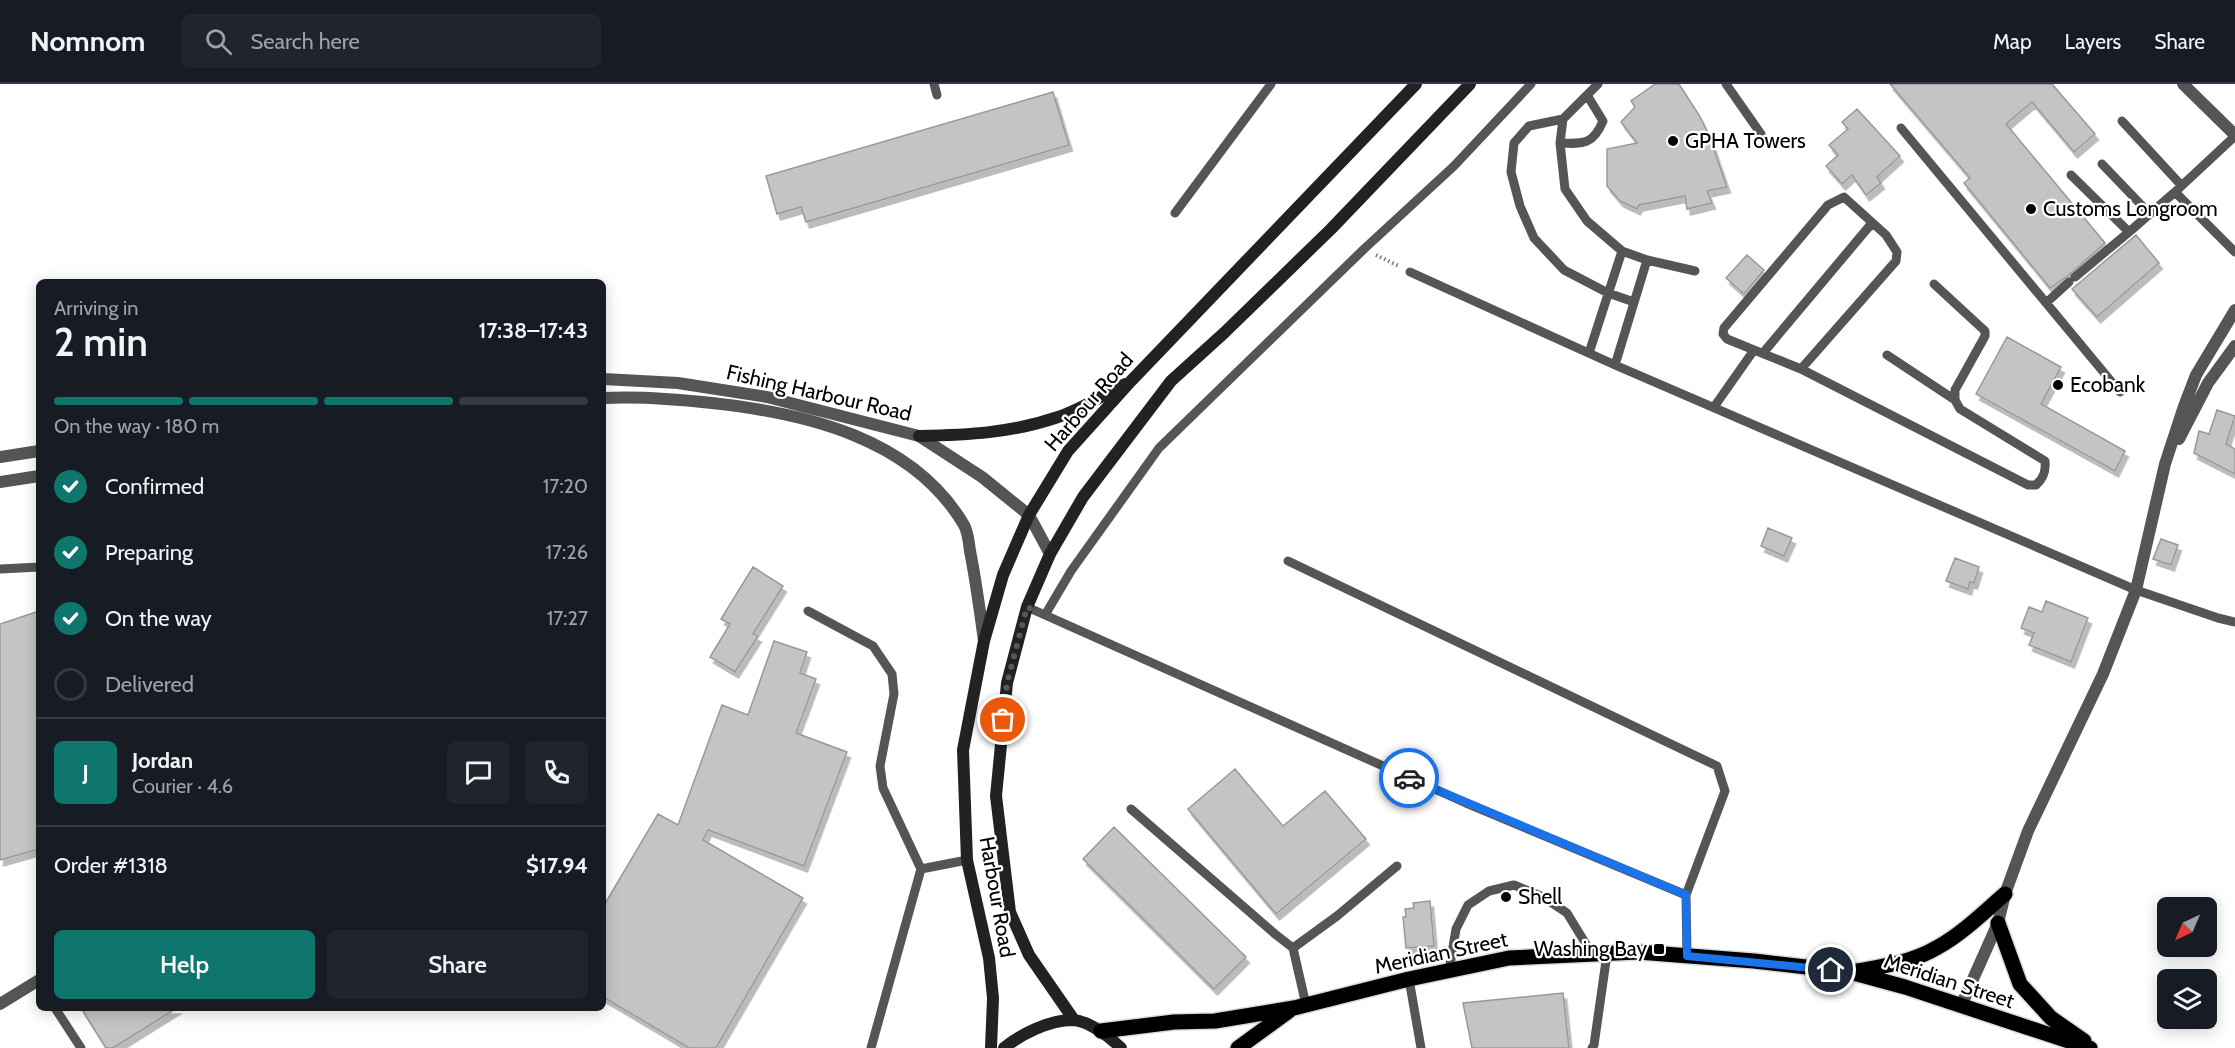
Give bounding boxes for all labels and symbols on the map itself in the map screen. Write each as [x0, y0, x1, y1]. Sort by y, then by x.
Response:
place label: GPHA Towers [1685, 128, 1806, 153]
marker: GPHA Towers [1666, 134, 1680, 148]
place label: Customs Longroom [2043, 196, 2218, 221]
marker: Customs Longroom [2024, 202, 2038, 216]
street label: Harbour Road [1039, 347, 1138, 456]
street label: Fishing Harbour Road [724, 359, 914, 426]
place label: Ecobank [2070, 372, 2146, 397]
marker: Ecobank [2051, 378, 2065, 392]
pin [977, 694, 1028, 745]
courier [1379, 748, 1439, 808]
street label: Harbour Road [975, 834, 1020, 959]
place label: Shell [1518, 884, 1562, 909]
marker: Shell [1499, 890, 1513, 904]
north arrow [2157, 897, 2217, 957]
street label: Meridian Street [1372, 926, 1510, 979]
place label: Washing Bay [1534, 936, 1647, 961]
marker: Washing Bay [1652, 942, 1666, 956]
pin [1805, 944, 1856, 995]
street label: Meridian Street [1881, 948, 2017, 1013]

